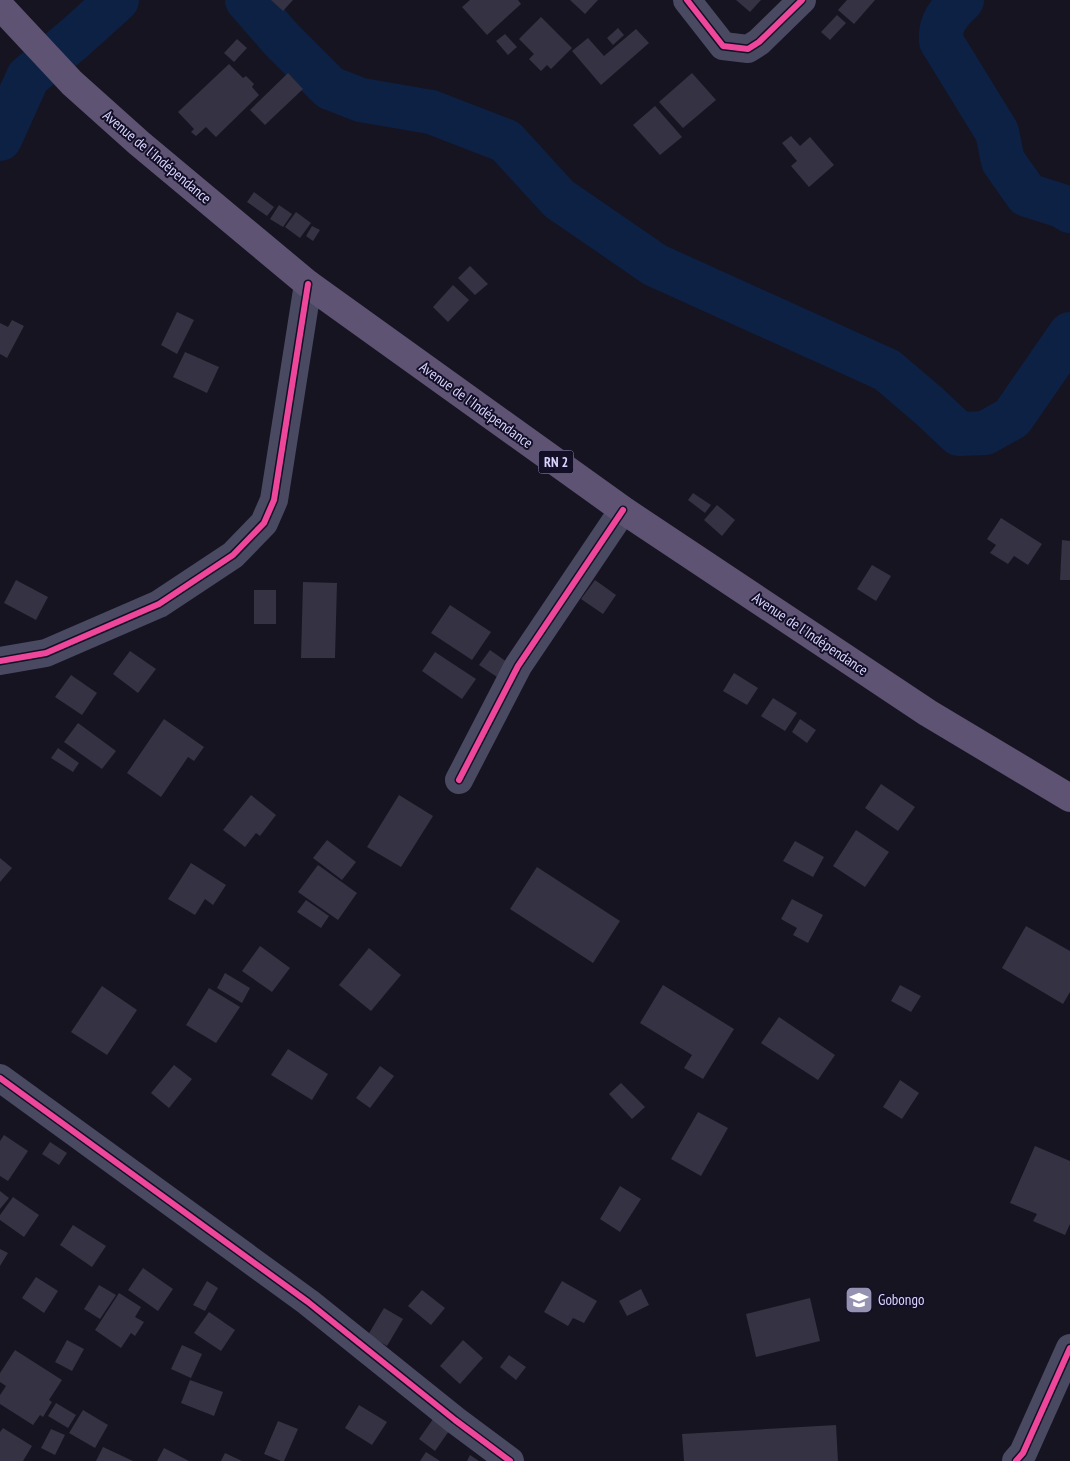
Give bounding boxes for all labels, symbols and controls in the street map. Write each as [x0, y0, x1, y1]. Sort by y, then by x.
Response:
street label: Avenue de l'Indépendance [99, 106, 215, 207]
street label: Avenue de l'Indépendance [416, 357, 537, 452]
road number: RN 2 [538, 451, 574, 474]
street label: Avenue de l'Indépendance [749, 588, 872, 679]
school or university icon: Gobongo [844, 1285, 874, 1315]
place label: Gobongo [878, 1290, 924, 1309]

